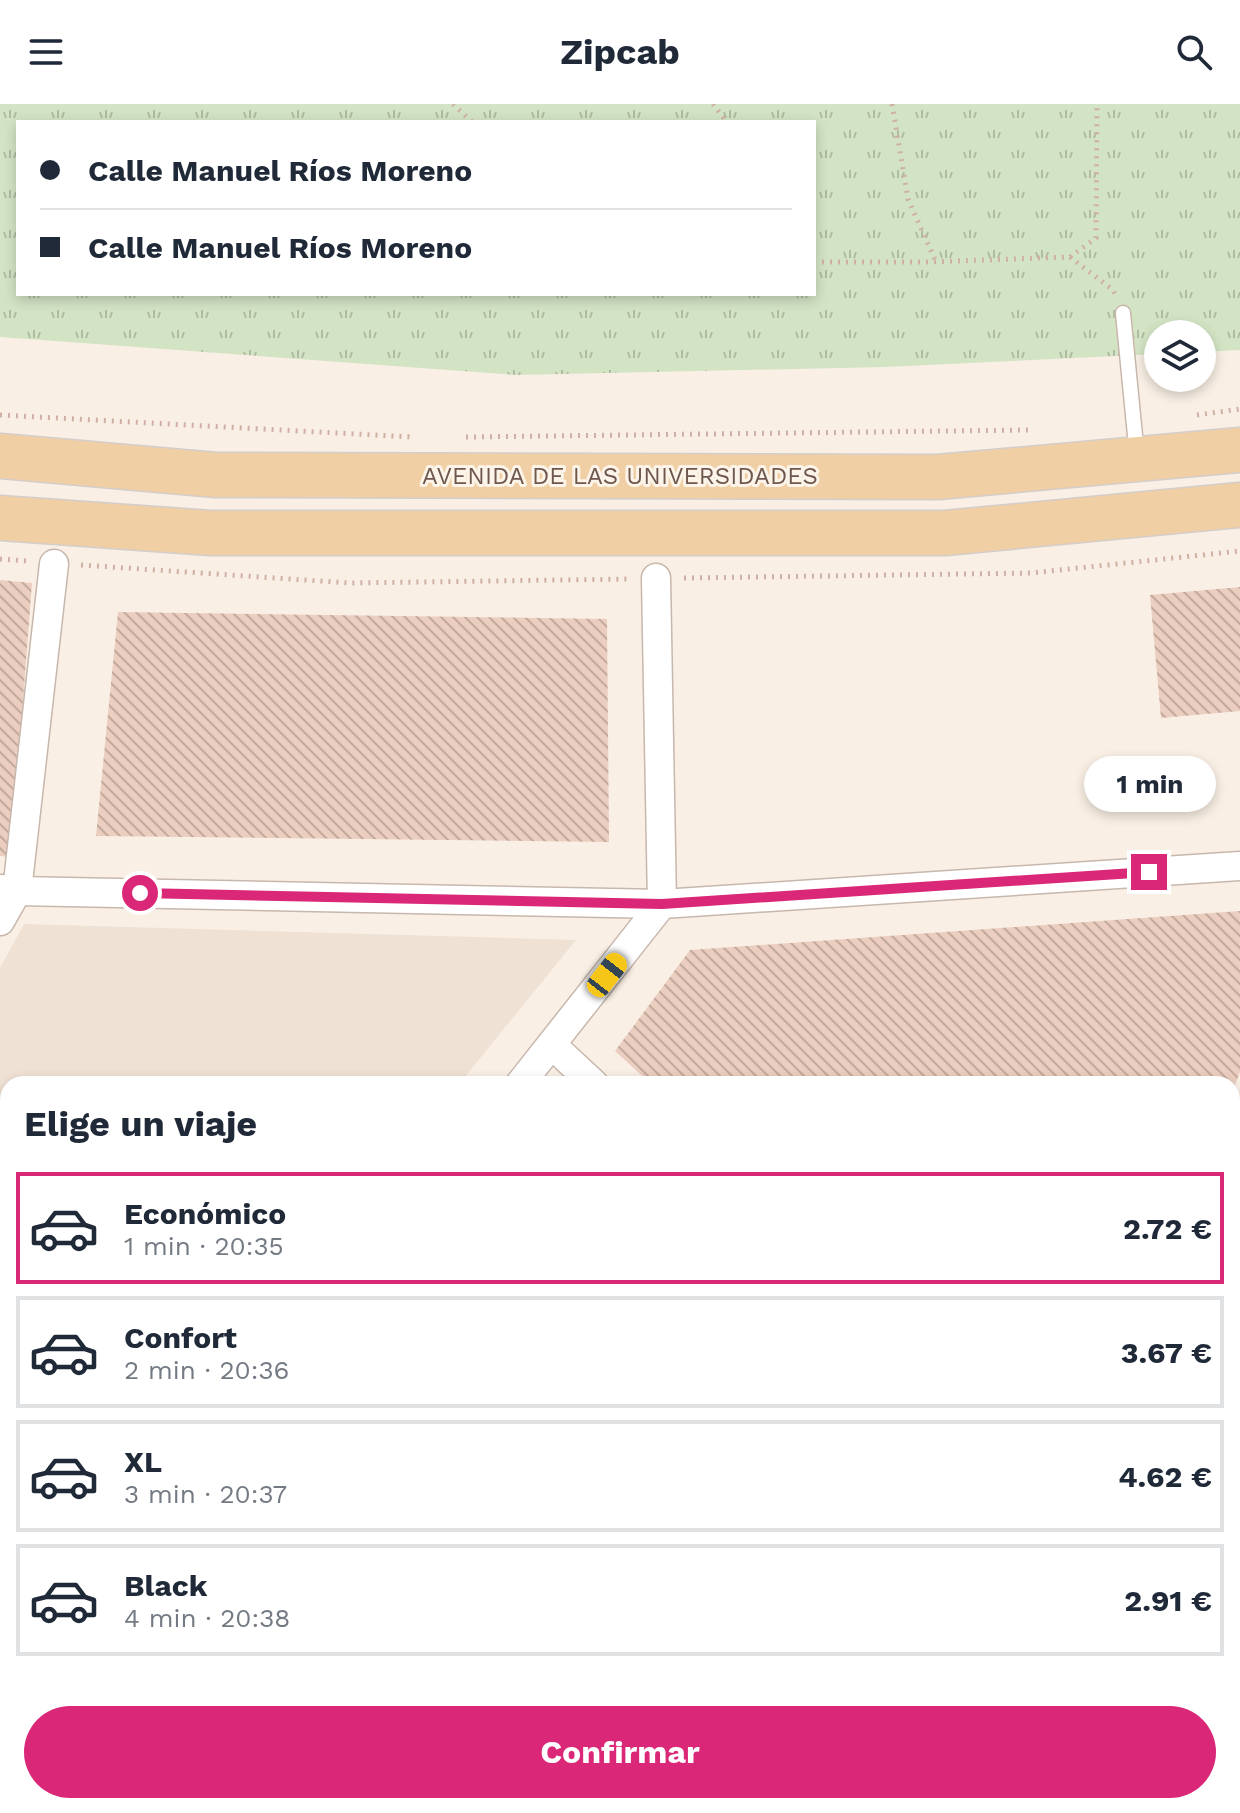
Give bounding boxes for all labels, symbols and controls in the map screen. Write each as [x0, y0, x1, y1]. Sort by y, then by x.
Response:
icon: menu [24, 30, 68, 74]
icon: search [1172, 30, 1216, 74]
text: Zipcab [560, 31, 680, 73]
text: Calle Manuel Ríos Moreno [88, 153, 472, 188]
text: Calle Manuel Ríos Moreno [88, 230, 472, 265]
map controls [1144, 320, 1216, 392]
button: layers [1144, 320, 1216, 392]
street label: AVENIDA DE LAS UNIVERSIDADES [422, 462, 818, 490]
callout: 1 min [1083, 756, 1215, 812]
text: 1 min [1117, 769, 1183, 799]
route end [1131, 854, 1167, 890]
route start [122, 875, 158, 911]
car [583, 949, 631, 1001]
text: Elige un viaje [24, 1103, 257, 1145]
icon: car [28, 1192, 100, 1264]
text: Económico [124, 1196, 286, 1231]
text: 2.72 € [1123, 1211, 1212, 1246]
text: 1 min · 20:35 [124, 1231, 284, 1261]
icon: car [28, 1316, 100, 1388]
text: Confort [124, 1320, 237, 1355]
text: 3.67 € [1121, 1335, 1212, 1370]
text: 2 min · 20:36 [124, 1355, 289, 1385]
icon: car [28, 1440, 100, 1512]
text: XL [124, 1444, 162, 1479]
text: 4.62 € [1118, 1459, 1212, 1494]
text: 3 min · 20:37 [124, 1479, 287, 1509]
icon: car [28, 1564, 100, 1636]
text: Black [124, 1568, 208, 1603]
text: 2.91 € [1124, 1583, 1212, 1618]
text: 4 min · 20:38 [124, 1603, 290, 1633]
button: Confirmar [24, 1706, 1216, 1798]

